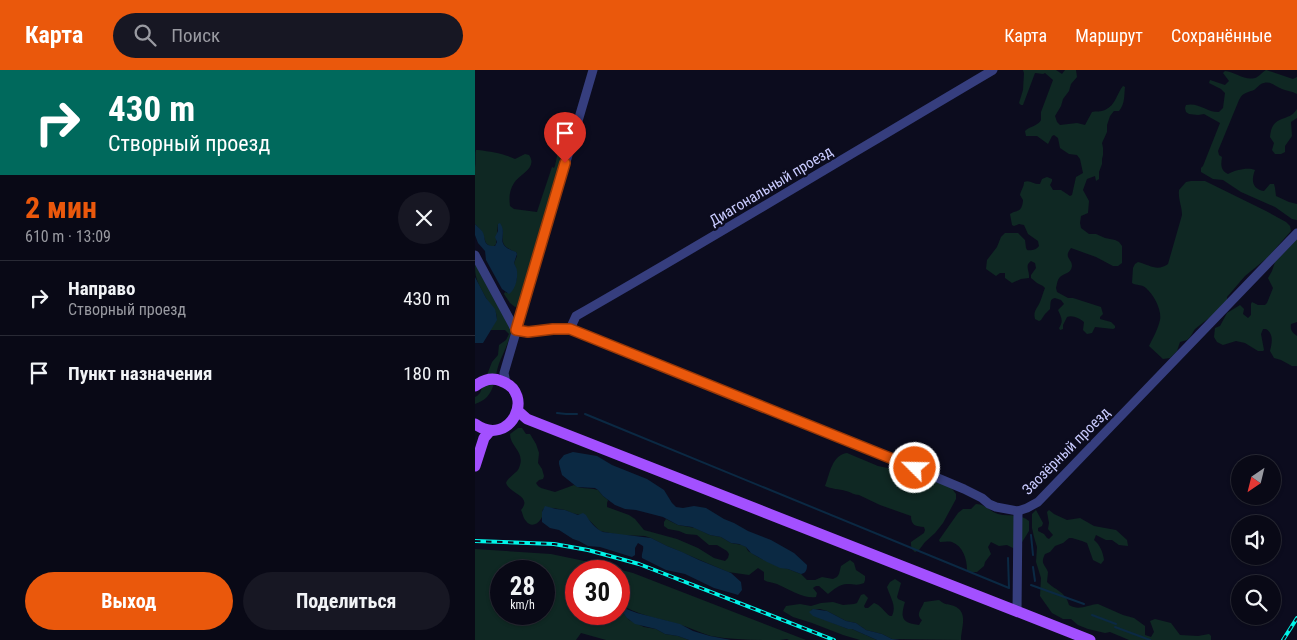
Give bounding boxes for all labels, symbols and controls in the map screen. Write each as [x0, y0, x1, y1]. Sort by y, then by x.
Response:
search box [113, 13, 463, 58]
text: Карта [25, 21, 83, 49]
icon: search [131, 21, 159, 49]
text: Поиск [171, 24, 220, 47]
text: Карта [1004, 25, 1047, 46]
text: Маршрут [1075, 25, 1143, 46]
text: Сохранённые [1171, 25, 1272, 46]
text: 430 m [108, 89, 195, 130]
icon: right [25, 90, 90, 155]
pin [544, 112, 586, 163]
icon: arrive [551, 119, 579, 147]
text: Створный проезд [108, 131, 270, 156]
street label: Диагональный проезд [706, 142, 836, 230]
text: 2 мин [25, 190, 97, 225]
button: close [398, 192, 450, 244]
text: 610 m · 13:09 [25, 227, 111, 246]
text: Направо [68, 277, 135, 300]
icon: right [25, 284, 53, 312]
text: 430 m [403, 287, 450, 310]
text: Створный проезд [68, 300, 186, 319]
icon: arrive [25, 359, 53, 387]
text: Пункт назначения [68, 362, 212, 385]
text: 180 m [403, 362, 450, 385]
street label: Заозёрный проезд [1018, 403, 1114, 499]
position arrow [888, 441, 940, 493]
north arrow [1231, 455, 1281, 505]
map controls [1231, 455, 1281, 625]
button: sound [1231, 515, 1281, 565]
speed limit sign: 30 [565, 560, 630, 625]
button: Выход [25, 572, 233, 630]
button: Поделиться [243, 572, 450, 630]
text: 28 [510, 572, 535, 601]
button: search [1231, 575, 1281, 625]
text: km/h [510, 598, 535, 612]

